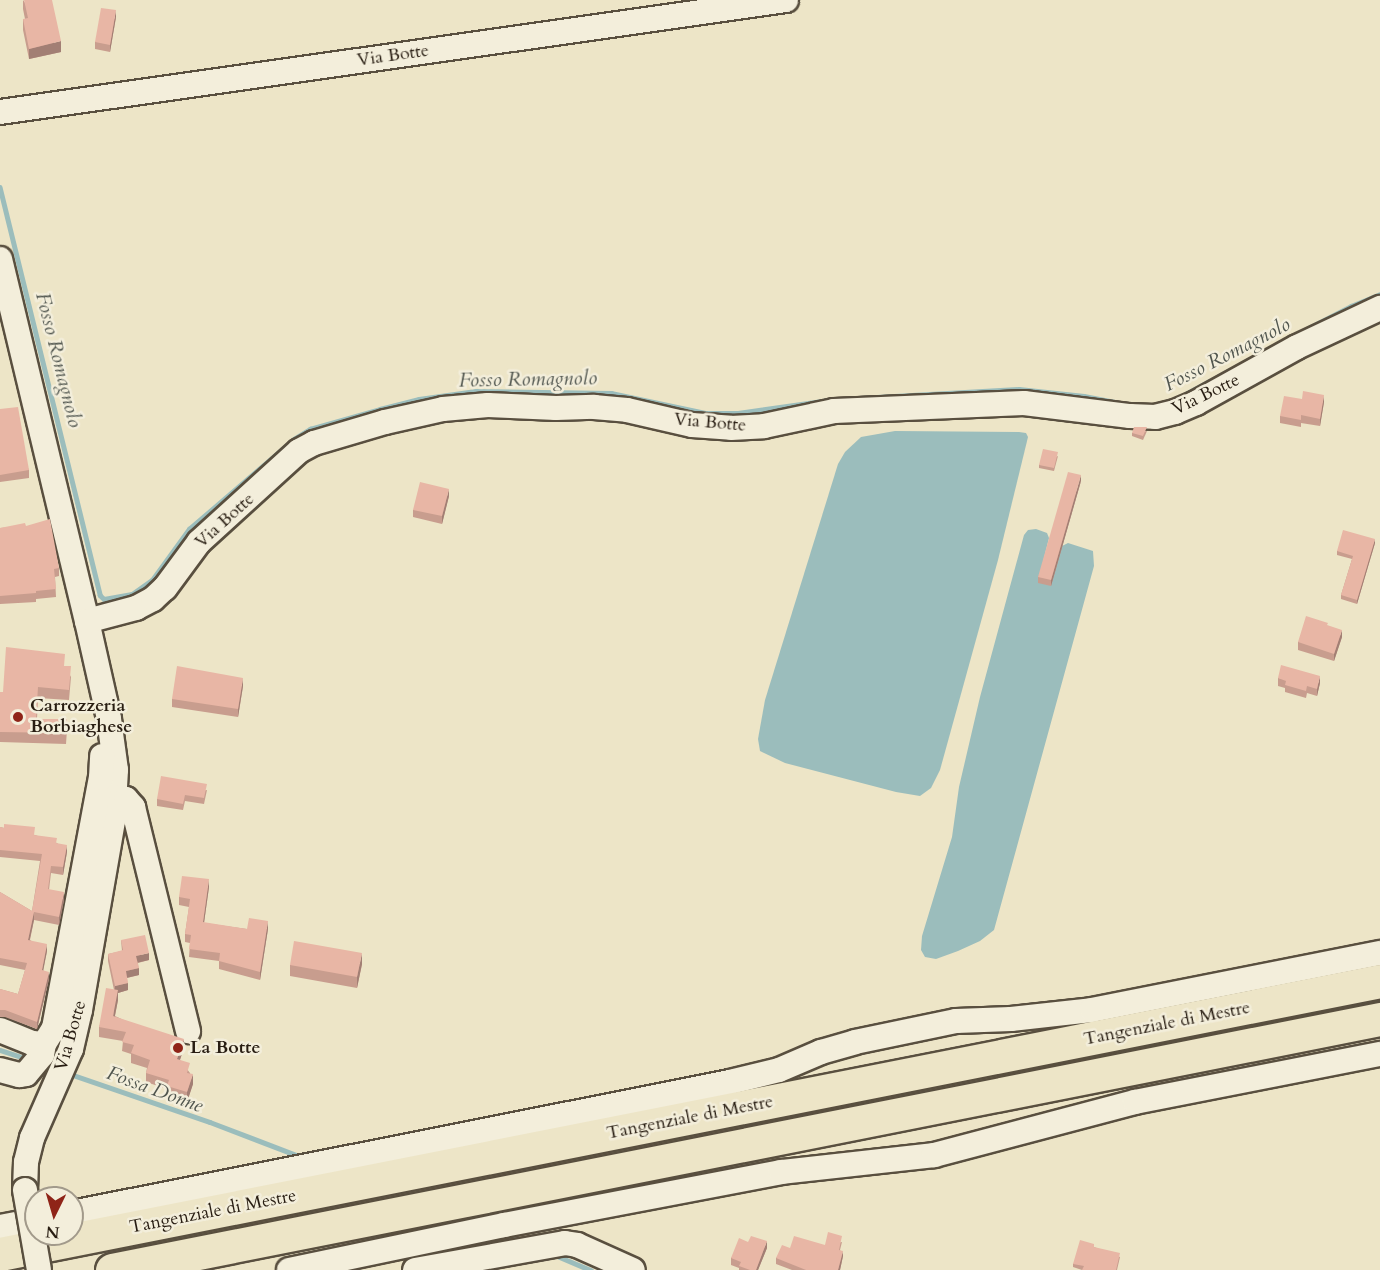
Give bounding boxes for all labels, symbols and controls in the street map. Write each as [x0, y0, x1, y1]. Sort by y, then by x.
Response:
street label: Via Botte [356, 40, 430, 72]
water label: Fosso Romagnolo [31, 290, 87, 430]
water label: Fosso Romagnolo [1160, 312, 1294, 396]
water label: Fosso Romagnolo [459, 366, 597, 392]
street label: Via Botte [1169, 369, 1243, 421]
street label: Via Botte [673, 409, 747, 437]
street label: Via Botte [191, 489, 259, 553]
place label: Carrozzeria Borbiaghese [30, 696, 132, 738]
marker: Carrozzeria Borbiaghese [11, 710, 25, 724]
street label: Tangenziale di Mestre [1082, 997, 1252, 1051]
street label: Via Botte [51, 998, 91, 1074]
place label: La Botte [190, 1037, 260, 1059]
marker: La Botte [171, 1041, 185, 1055]
water label: Fossa Donne [104, 1061, 206, 1117]
street label: Tangenziale di Mestre [605, 1091, 775, 1145]
street label: Tangenziale di Mestre [128, 1185, 298, 1239]
north arrow [24, 1186, 84, 1246]
text: N [45, 1220, 60, 1244]

